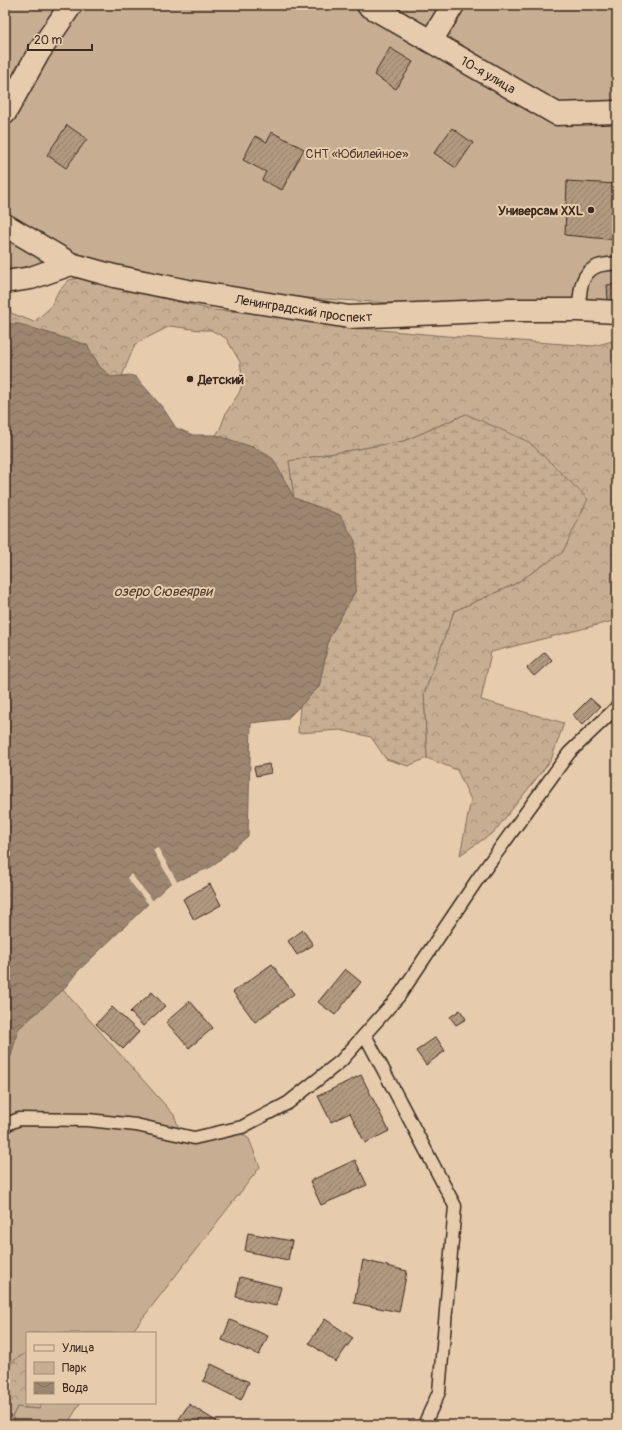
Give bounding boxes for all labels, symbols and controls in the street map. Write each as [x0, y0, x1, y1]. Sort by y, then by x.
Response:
scale bar [28, 26, 92, 52]
text: 20 m [34, 33, 63, 48]
street label: 10-я улица [458, 53, 518, 97]
park label: СНТ «Юбилейное» [305, 146, 409, 162]
place label: Универсам XXL [498, 203, 584, 219]
marker: Универсам XXL [586, 205, 596, 215]
street label: Ленинградский проспект [233, 292, 373, 326]
place label: Детский [197, 372, 244, 388]
marker: Детский [185, 374, 195, 384]
water label: озеро Сювеярви [114, 583, 214, 600]
legend [26, 1332, 156, 1404]
text: Улица [62, 1341, 94, 1356]
text: Парк [62, 1361, 87, 1376]
text: Вода [62, 1381, 88, 1396]

